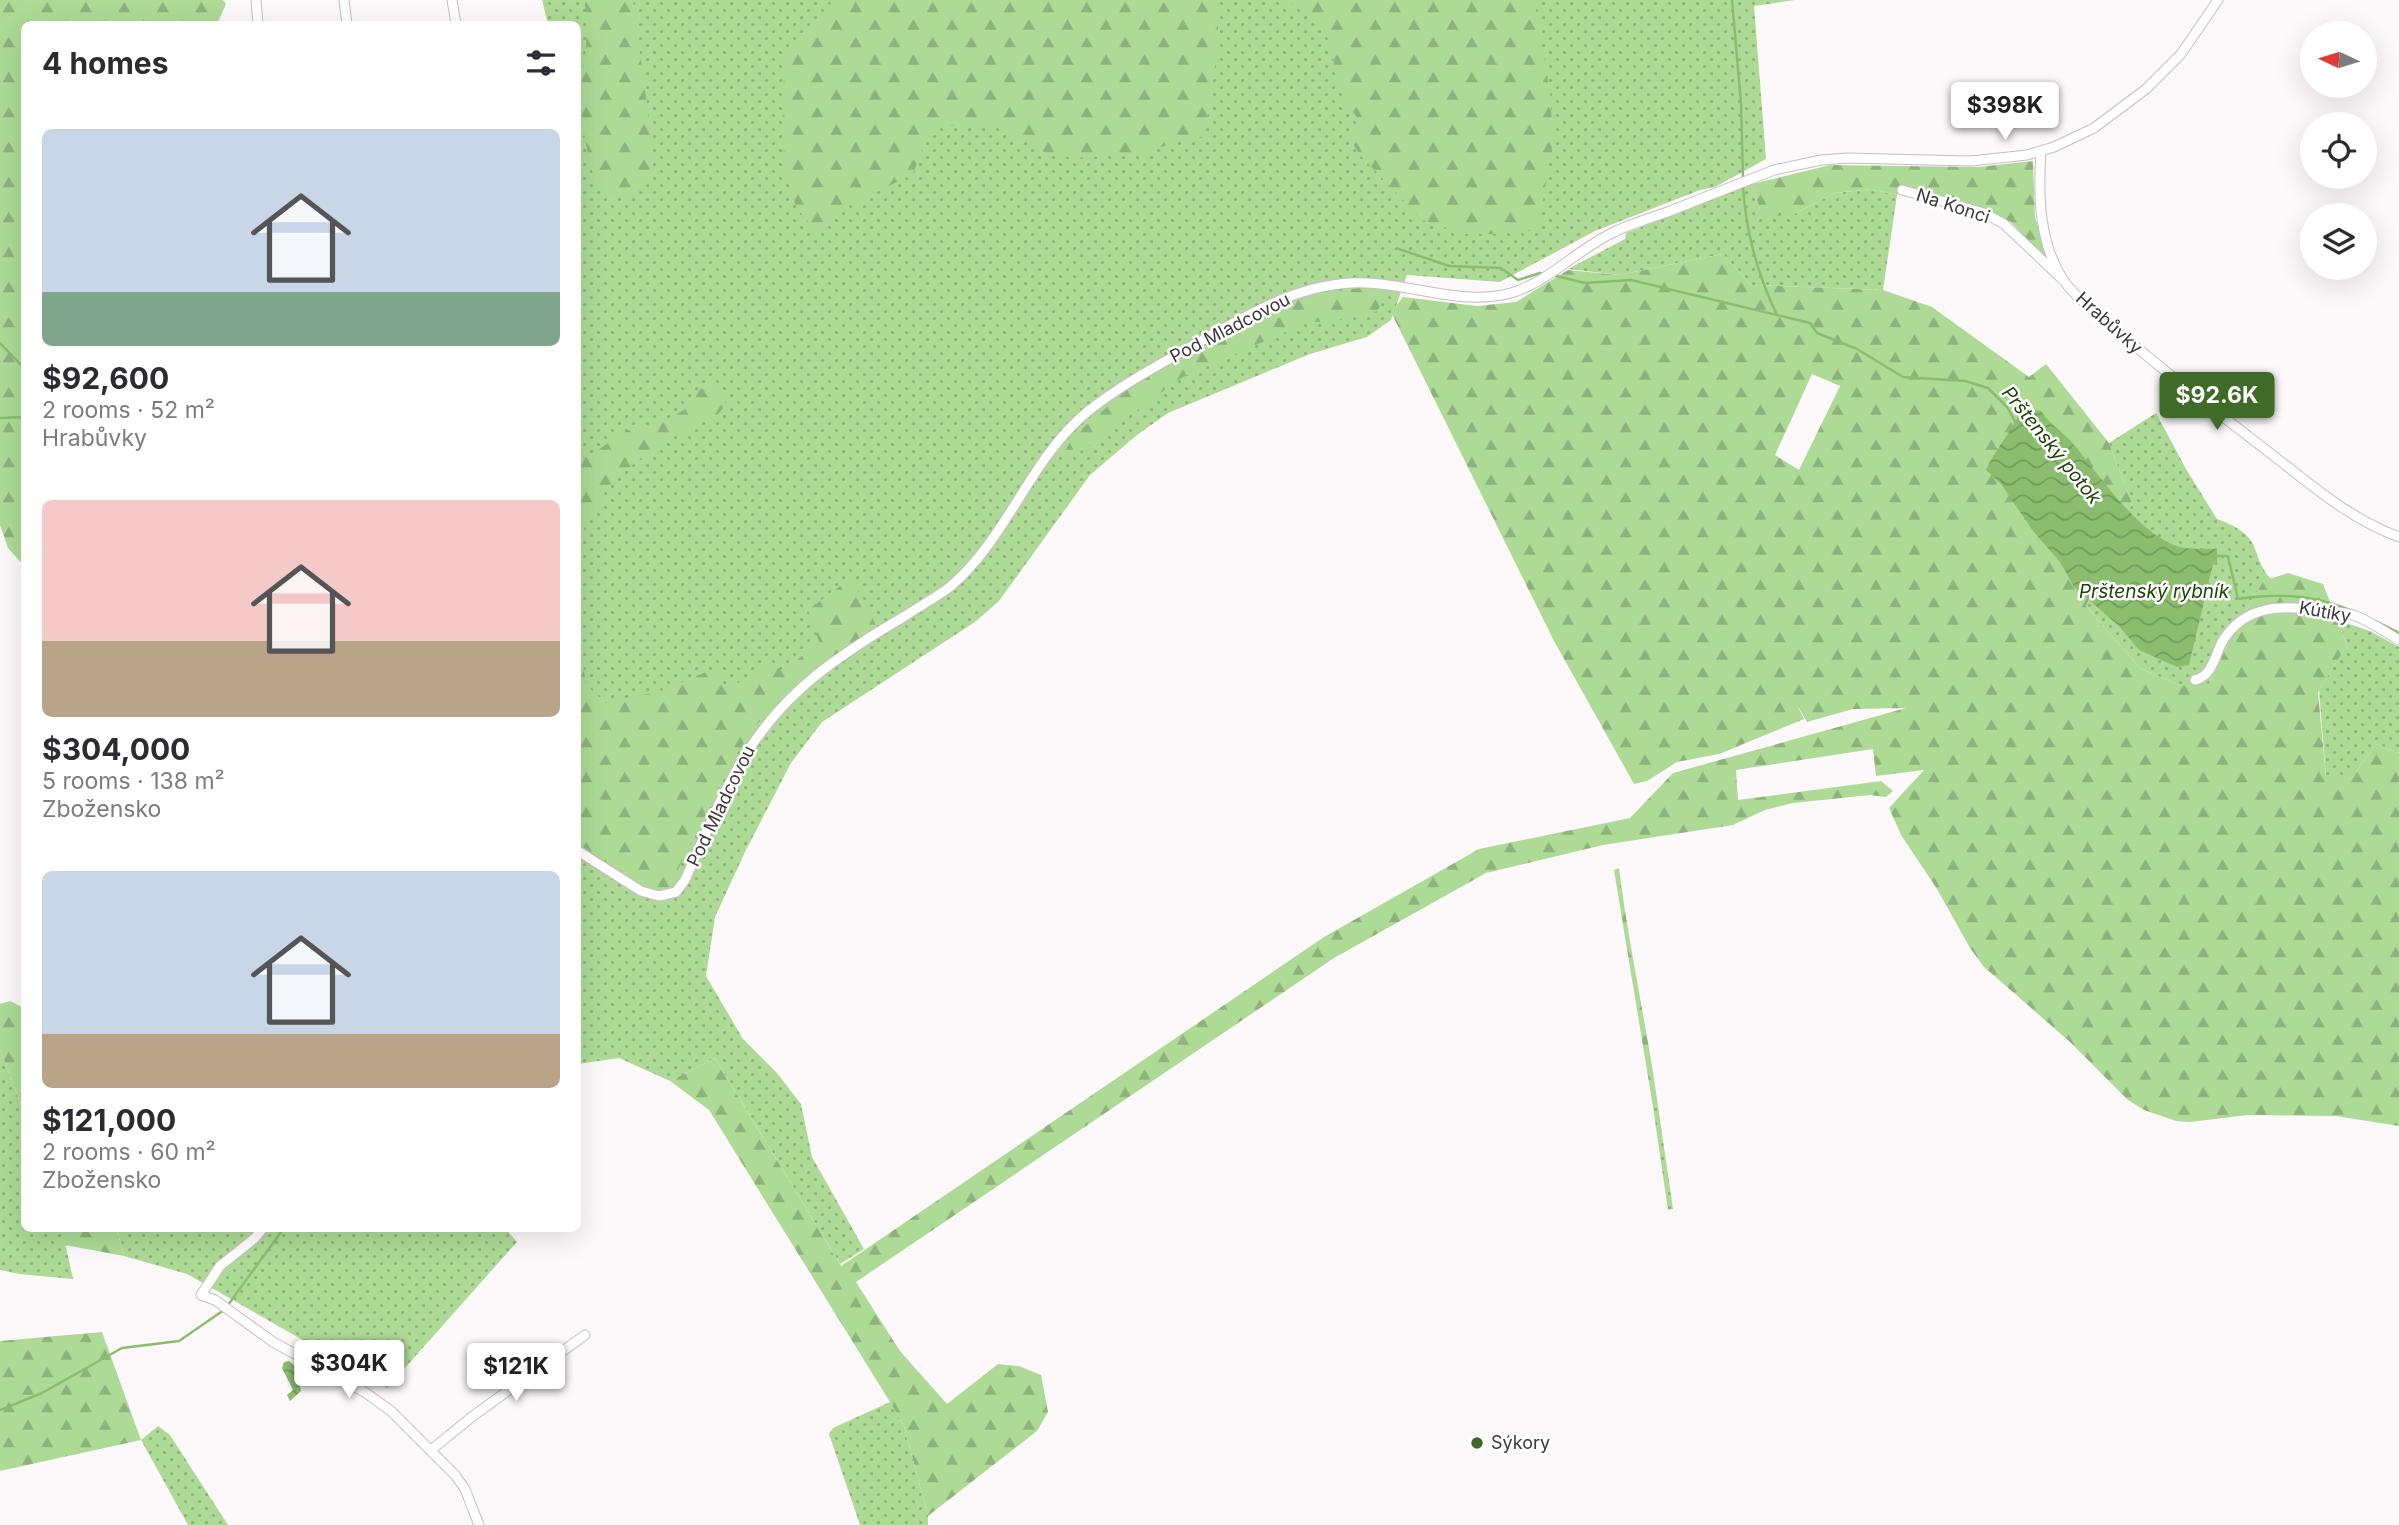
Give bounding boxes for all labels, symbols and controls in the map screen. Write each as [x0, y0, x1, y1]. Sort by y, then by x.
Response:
north arrow [2300, 21, 2376, 98]
map controls [2300, 21, 2377, 280]
icon: filters [522, 44, 560, 82]
text: 4 homes [42, 45, 169, 81]
pin: $398K [1956, 82, 2054, 142]
text: $398K [1967, 91, 2043, 119]
button: locate [2300, 112, 2377, 189]
icon: home [238, 175, 364, 301]
street label: Na Konci [1914, 184, 1993, 227]
button: layers [2300, 203, 2377, 280]
street label: Hrabůvky [2072, 287, 2147, 358]
street label: Pod Mladcovou [1166, 288, 1293, 367]
text: $92,600 [42, 360, 169, 396]
pin: $92.6K [2160, 372, 2274, 432]
text: $92.6K [2176, 381, 2258, 409]
water label: Prštenský potok [1997, 382, 2107, 509]
text: 2 rooms · 52 m² [42, 396, 215, 424]
text: Hrabůvky [42, 424, 147, 452]
icon: home [238, 546, 364, 672]
water label: Prštenský rybník [2079, 580, 2230, 603]
street label: Kútíky [2297, 597, 2353, 626]
text: $304,000 [42, 731, 190, 767]
street label: Pod Mladcovou [682, 742, 759, 870]
text: 5 rooms · 138 m² [42, 767, 225, 795]
text: Zbožensko [42, 795, 161, 823]
icon: home [238, 917, 364, 1043]
text: $121,000 [42, 1102, 176, 1138]
text: 2 rooms · 60 m² [42, 1138, 216, 1166]
text: Zbožensko [42, 1166, 161, 1194]
pin: $304K [300, 1340, 398, 1400]
pin: $121K [467, 1344, 565, 1403]
text: $304K [310, 1349, 388, 1377]
text: $121K [483, 1352, 549, 1380]
place label: Sýkory [1491, 1432, 1550, 1453]
marker: Sýkory [1469, 1435, 1485, 1451]

